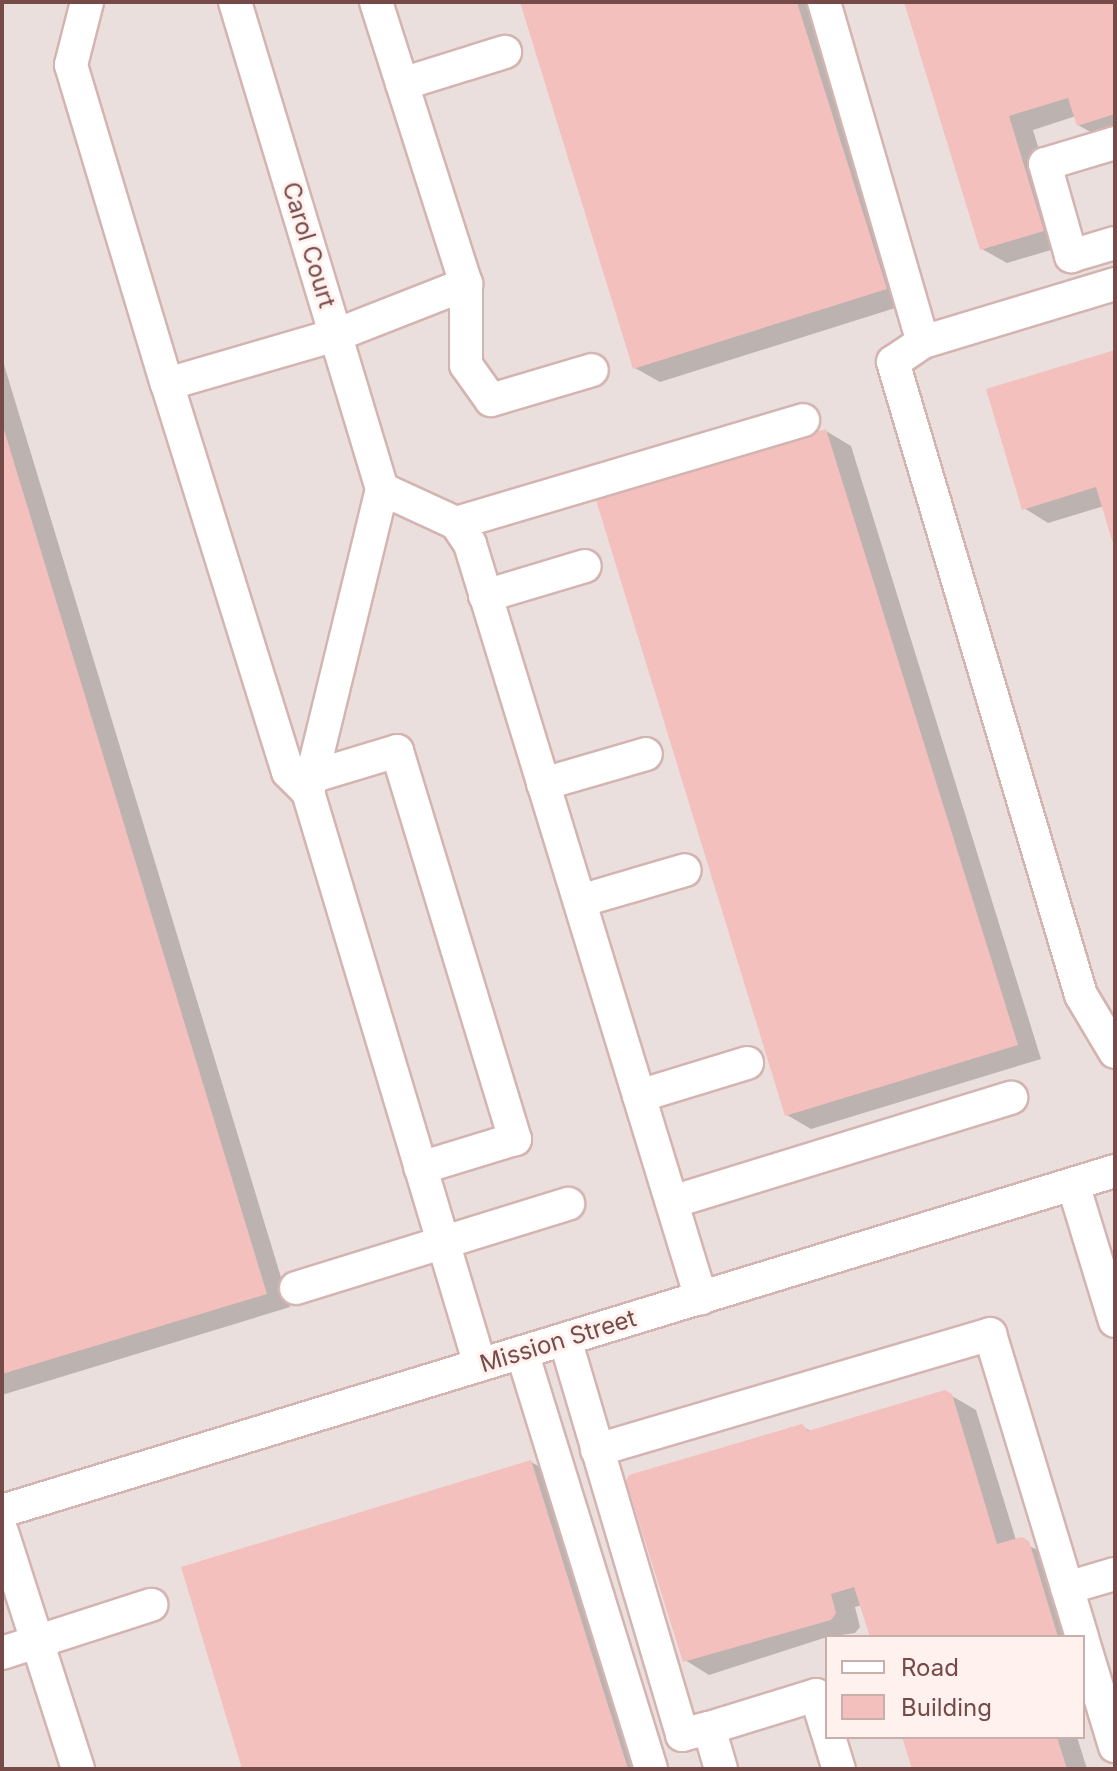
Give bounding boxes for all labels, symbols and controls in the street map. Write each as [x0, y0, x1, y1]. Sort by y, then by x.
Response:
street label: Carol Court [276, 179, 342, 311]
street label: Mission Street [476, 1304, 640, 1378]
legend [825, 1635, 1085, 1739]
text: Road [901, 1653, 959, 1682]
text: Building [901, 1693, 992, 1722]

